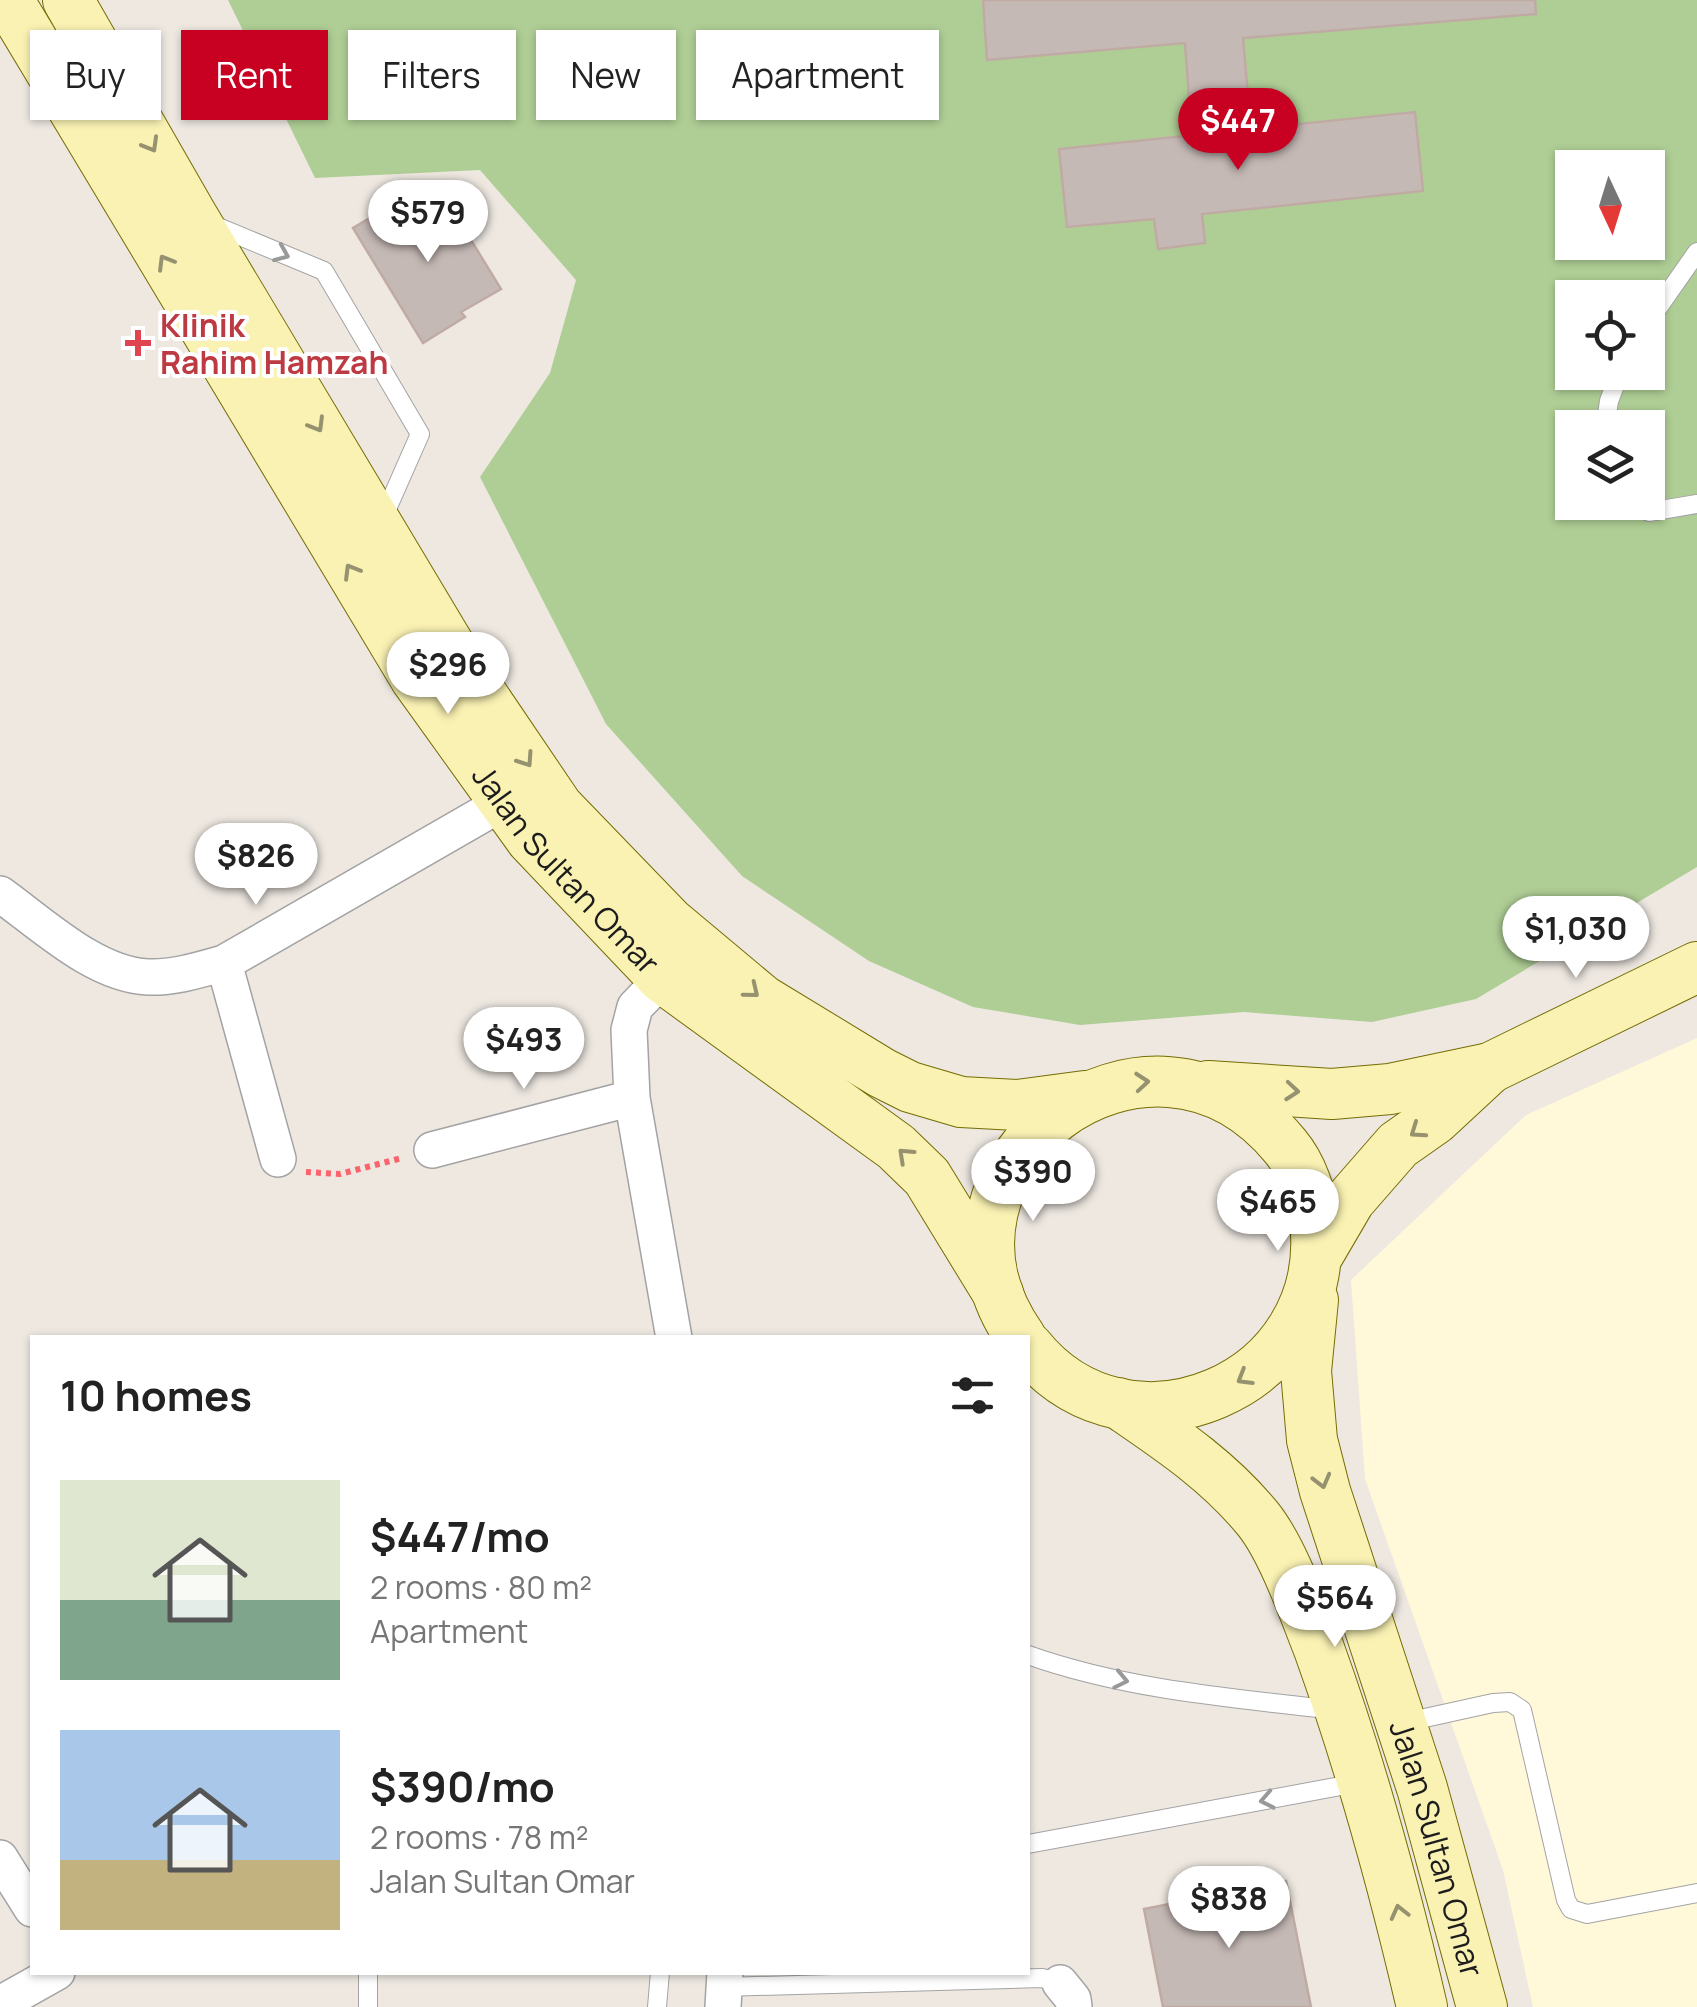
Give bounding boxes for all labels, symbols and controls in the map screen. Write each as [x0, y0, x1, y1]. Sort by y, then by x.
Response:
chip: Buy [30, 30, 161, 120]
chip: Rent [181, 30, 328, 120]
chip: Filters [348, 30, 516, 120]
chip: New [536, 30, 676, 120]
chip: Apartment [696, 30, 939, 120]
pin: $447 [1179, 88, 1297, 173]
text: $447 [1200, 98, 1276, 142]
one-way arrow [139, 135, 159, 153]
north arrow [1555, 150, 1665, 260]
map controls [1555, 150, 1665, 520]
pin: $579 [369, 180, 487, 265]
text: $579 [390, 190, 466, 234]
one-way arrow [272, 242, 289, 262]
one-way arrow [158, 255, 177, 273]
button: locate [1555, 280, 1665, 390]
place label: Klinik Rahim Hamzah [160, 303, 389, 384]
marker: Klinik Rahim Hamzah [125, 330, 151, 356]
button: layers [1555, 410, 1665, 520]
one-way arrow [305, 414, 324, 432]
one-way arrow [344, 564, 363, 582]
pin: $296 [389, 632, 507, 717]
text: $296 [409, 642, 487, 686]
one-way arrow [514, 749, 532, 768]
street label: Jalan Sultan Omar [462, 756, 670, 984]
pin: $826 [197, 823, 315, 908]
text: $826 [217, 833, 295, 877]
pin: $1,030 [1495, 896, 1657, 981]
text: $1,030 [1524, 906, 1628, 950]
one-way arrow [741, 979, 759, 997]
pin: $493 [465, 1007, 583, 1092]
text: $493 [485, 1017, 563, 1061]
one-way arrow [1134, 1072, 1150, 1094]
one-way arrow [1285, 1079, 1301, 1101]
one-way arrow [1410, 1120, 1428, 1137]
pin: $390 [974, 1139, 1092, 1224]
one-way arrow [898, 1149, 917, 1167]
text: $390 [993, 1149, 1073, 1193]
pin: $465 [1219, 1169, 1337, 1254]
text: $465 [1239, 1179, 1317, 1223]
text: 10 homes [60, 1366, 252, 1424]
one-way arrow [1237, 1366, 1255, 1385]
icon: filters [945, 1368, 1000, 1423]
one-way arrow [1311, 1472, 1332, 1489]
text: $447/mo [370, 1507, 550, 1565]
icon: home [140, 1520, 260, 1640]
text: 2 rooms · 80 m² [370, 1565, 592, 1609]
pin: $564 [1276, 1565, 1394, 1650]
text: $564 [1296, 1575, 1374, 1619]
text: Apartment [370, 1609, 528, 1653]
one-way arrow [1112, 1669, 1129, 1690]
street label: Jalan Sultan Omar [1379, 1714, 1495, 1982]
text: $390/mo [370, 1757, 555, 1815]
icon: home [140, 1770, 260, 1890]
one-way arrow [1259, 1789, 1275, 1810]
text: 2 rooms · 78 m² [370, 1815, 589, 1859]
text: Jalan Sultan Omar [370, 1859, 635, 1903]
pin: $838 [1170, 1866, 1288, 1951]
text: $838 [1190, 1876, 1268, 1920]
one-way arrow [1390, 1904, 1411, 1921]

